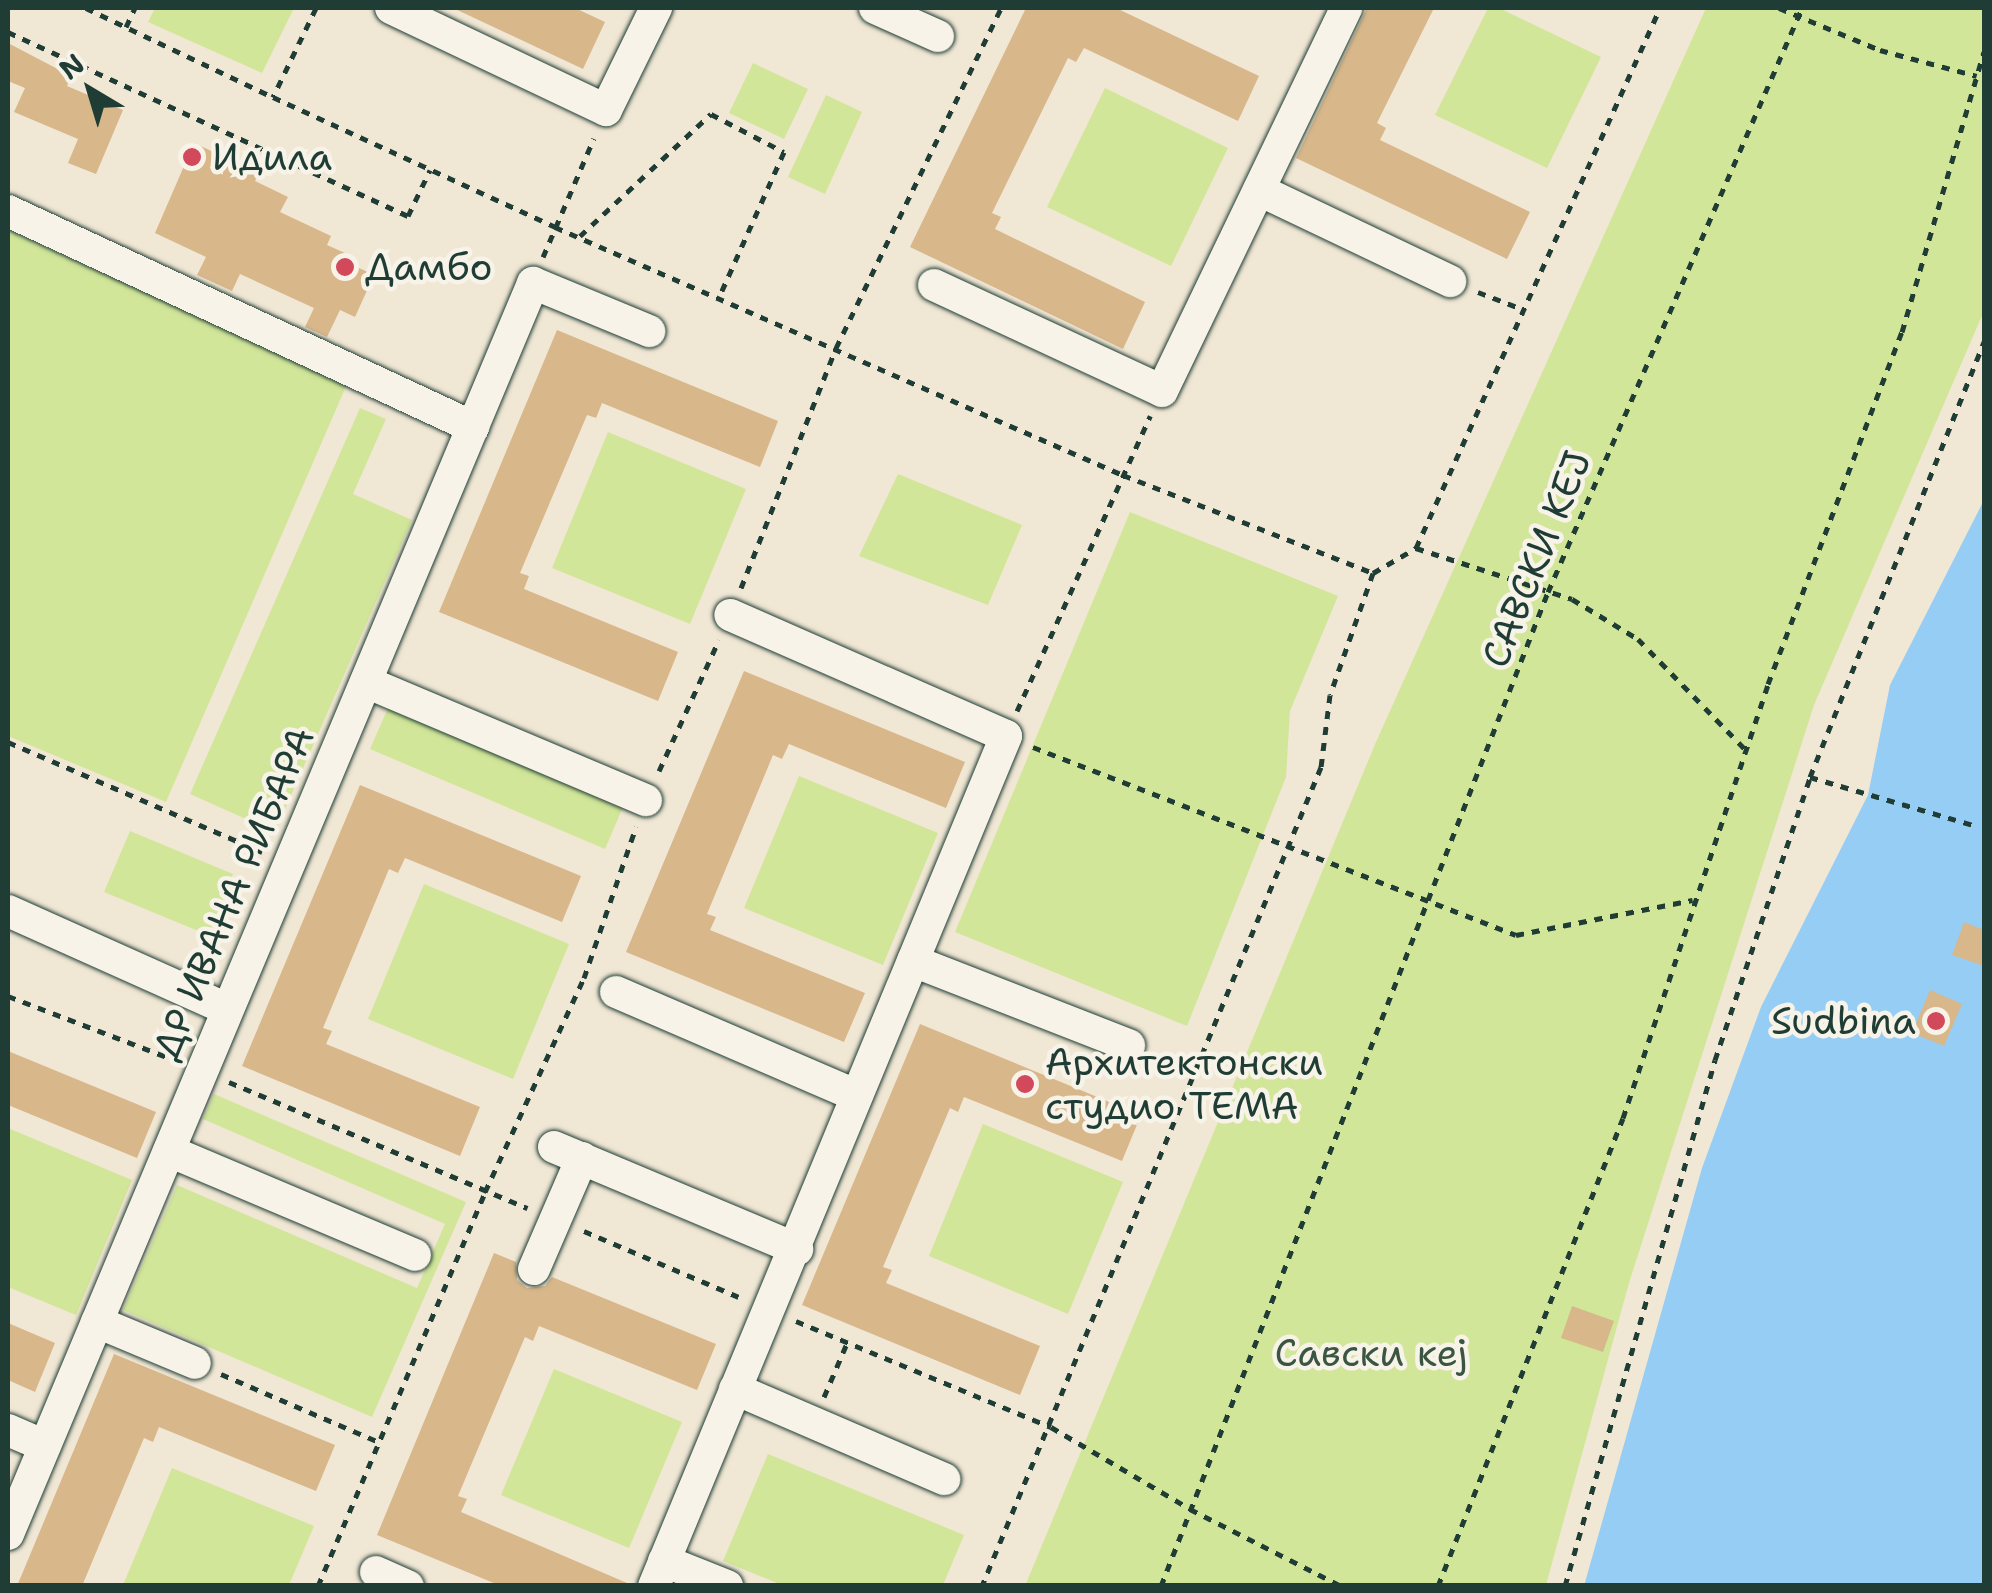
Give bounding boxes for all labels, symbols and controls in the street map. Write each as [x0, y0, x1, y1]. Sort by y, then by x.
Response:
north arrow [40, 40, 140, 140]
text: N [51, 45, 92, 88]
place label: Идила [212, 134, 332, 180]
marker: Идила [181, 146, 203, 168]
place label: Дамбо [365, 244, 492, 290]
marker: Дамбо [334, 256, 356, 278]
street label: САВСКИ КЕЈ [1472, 444, 1600, 674]
street label: ДР ИВАНА РИБАРА [142, 720, 324, 1066]
place label: Sudbina [1771, 998, 1916, 1044]
marker: Sudbina [1925, 1010, 1947, 1032]
place label: Архитектонски студио ТЕМА [1045, 1039, 1323, 1128]
marker: Архитектонски студио ТЕМА [1014, 1073, 1036, 1095]
park label: Савски кеј [1274, 1330, 1468, 1376]

